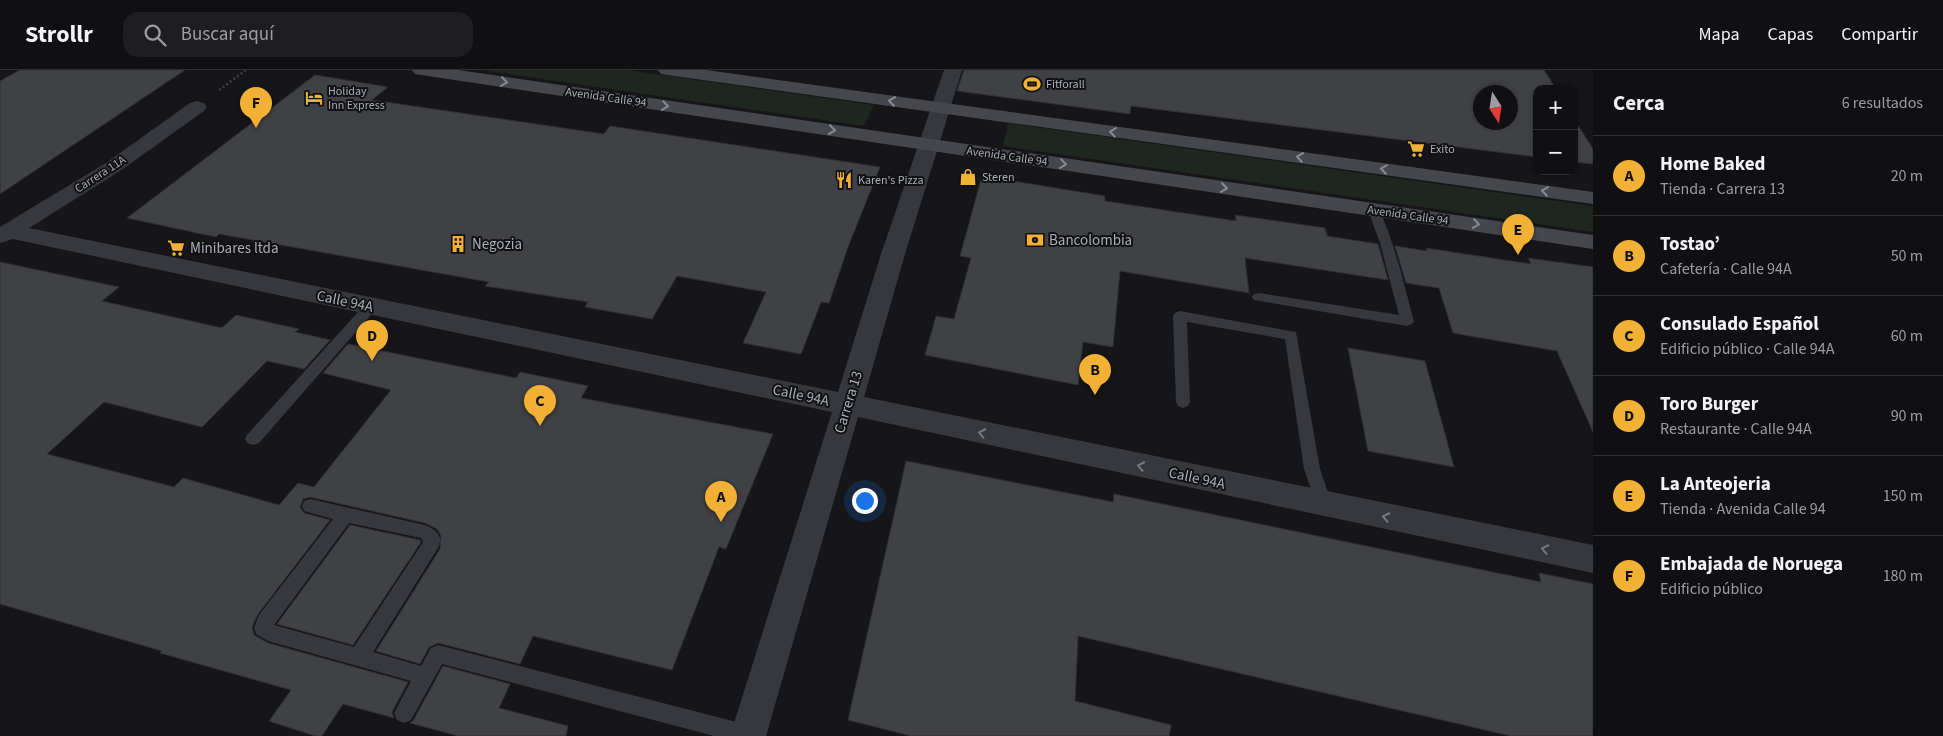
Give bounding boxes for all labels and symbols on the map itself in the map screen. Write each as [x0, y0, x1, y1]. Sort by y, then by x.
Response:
sports icon: Fitforall [1022, 74, 1042, 94]
one-way arrow [500, 76, 508, 87]
place label: Fitforall [1046, 76, 1085, 93]
place label: Holiday Inn Express [328, 83, 385, 114]
street label: Avenida Calle 94 [564, 83, 648, 112]
north arrow [1473, 85, 1518, 130]
pin: F [240, 87, 272, 128]
hotel icon: Holiday Inn Express [304, 88, 324, 108]
one-way arrow [888, 96, 896, 107]
one-way arrow [660, 100, 669, 110]
one-way arrow [829, 124, 837, 135]
one-way arrow [1108, 127, 1117, 137]
supermarket icon: Exito [1406, 139, 1426, 159]
place label: Exito [1430, 141, 1455, 158]
street label: Avenida Calle 94 [965, 142, 1049, 171]
street label: Carrera 11A [71, 151, 130, 197]
one-way arrow [1295, 153, 1304, 163]
one-way arrow [1060, 158, 1068, 169]
one-way arrow [1379, 164, 1387, 175]
shop icon: Steren [958, 167, 978, 187]
place label: Steren [982, 169, 1015, 186]
restaurant icon: Karen's Pizza [834, 170, 854, 190]
place label: Karen's Pizza [858, 172, 923, 189]
one-way arrow [1220, 182, 1228, 192]
one-way arrow [1540, 187, 1549, 197]
street label: Avenida Calle 94 [1366, 201, 1450, 230]
pin: E [1502, 214, 1534, 255]
one-way arrow [1472, 219, 1480, 229]
bank icon: Bancolombia [1025, 230, 1045, 250]
place label: Bancolombia [1049, 230, 1132, 251]
building icon: Negozia [448, 234, 468, 254]
place label: Negozia [472, 234, 522, 255]
supermarket icon: Minibares ltda [166, 238, 186, 258]
place label: Minibares ltda [190, 238, 279, 259]
street label: Calle 94A [315, 285, 376, 318]
pin: D [356, 320, 388, 361]
pin: B [1079, 354, 1111, 395]
street label: Carrera 13 [829, 368, 868, 436]
street label: Calle 94A [771, 379, 832, 412]
pin: C [524, 385, 556, 426]
one-way arrow [978, 428, 987, 439]
one-way arrow [1137, 461, 1146, 472]
street label: Calle 94A [1167, 462, 1228, 495]
pin: A [705, 481, 737, 522]
your location [852, 488, 878, 514]
one-way arrow [1382, 512, 1391, 522]
one-way arrow [1541, 545, 1550, 555]

